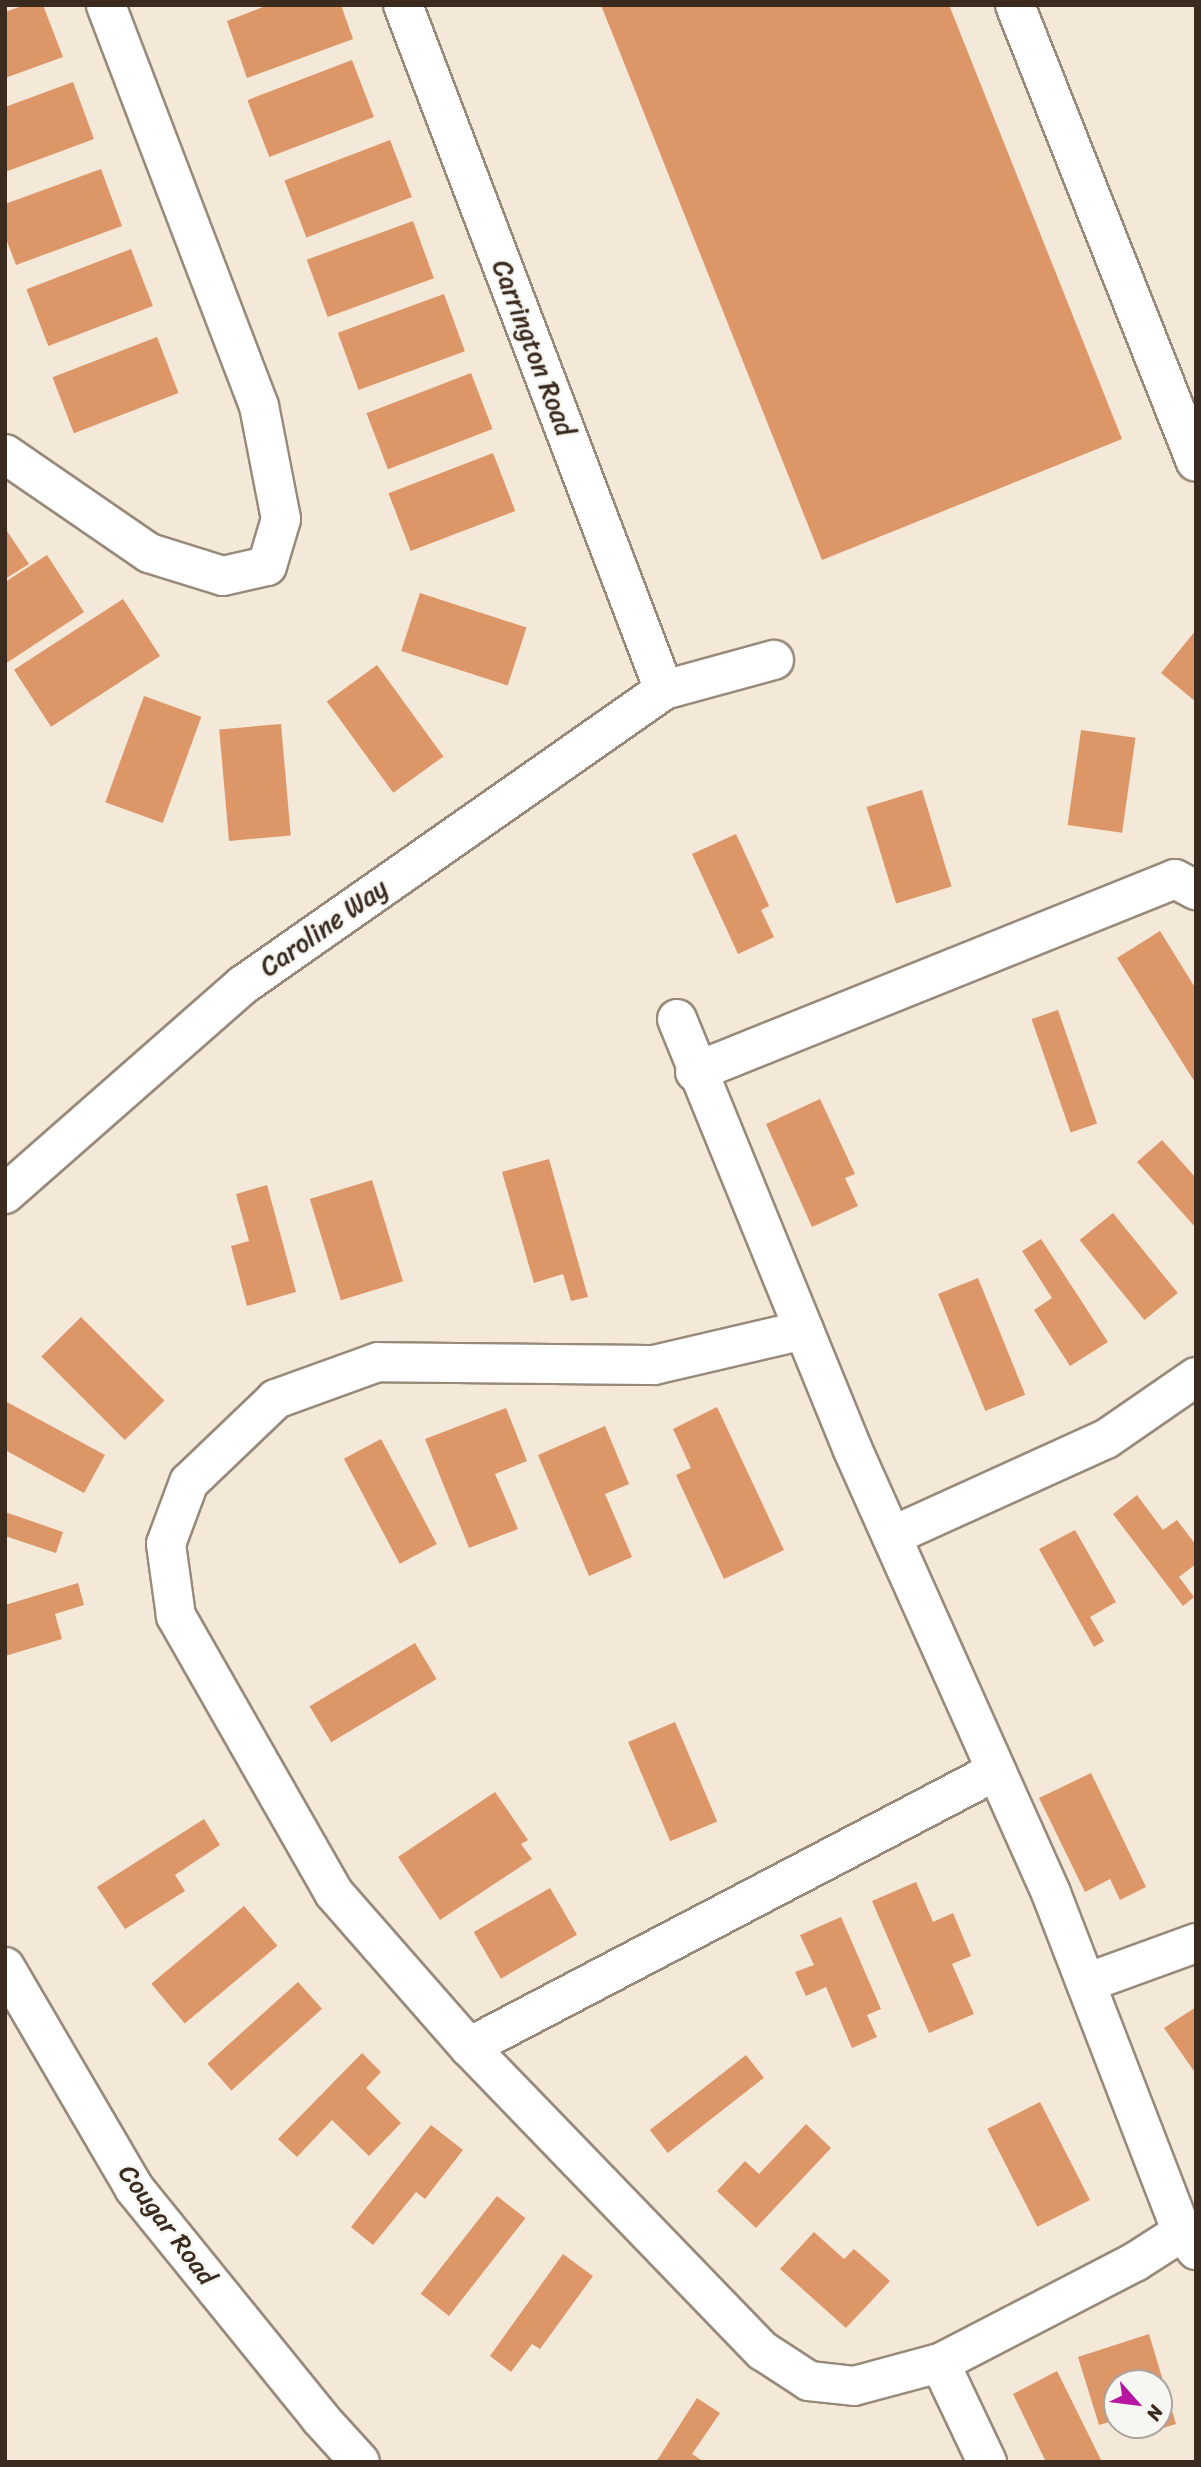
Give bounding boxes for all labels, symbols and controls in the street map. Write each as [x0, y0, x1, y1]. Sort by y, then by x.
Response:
street label: Carrington Road [485, 256, 581, 440]
street label: Caroline Way [254, 873, 394, 983]
street label: Cougar Road [112, 2159, 222, 2291]
north arrow [1103, 2369, 1173, 2439]
text: N [1138, 2400, 1173, 2427]

